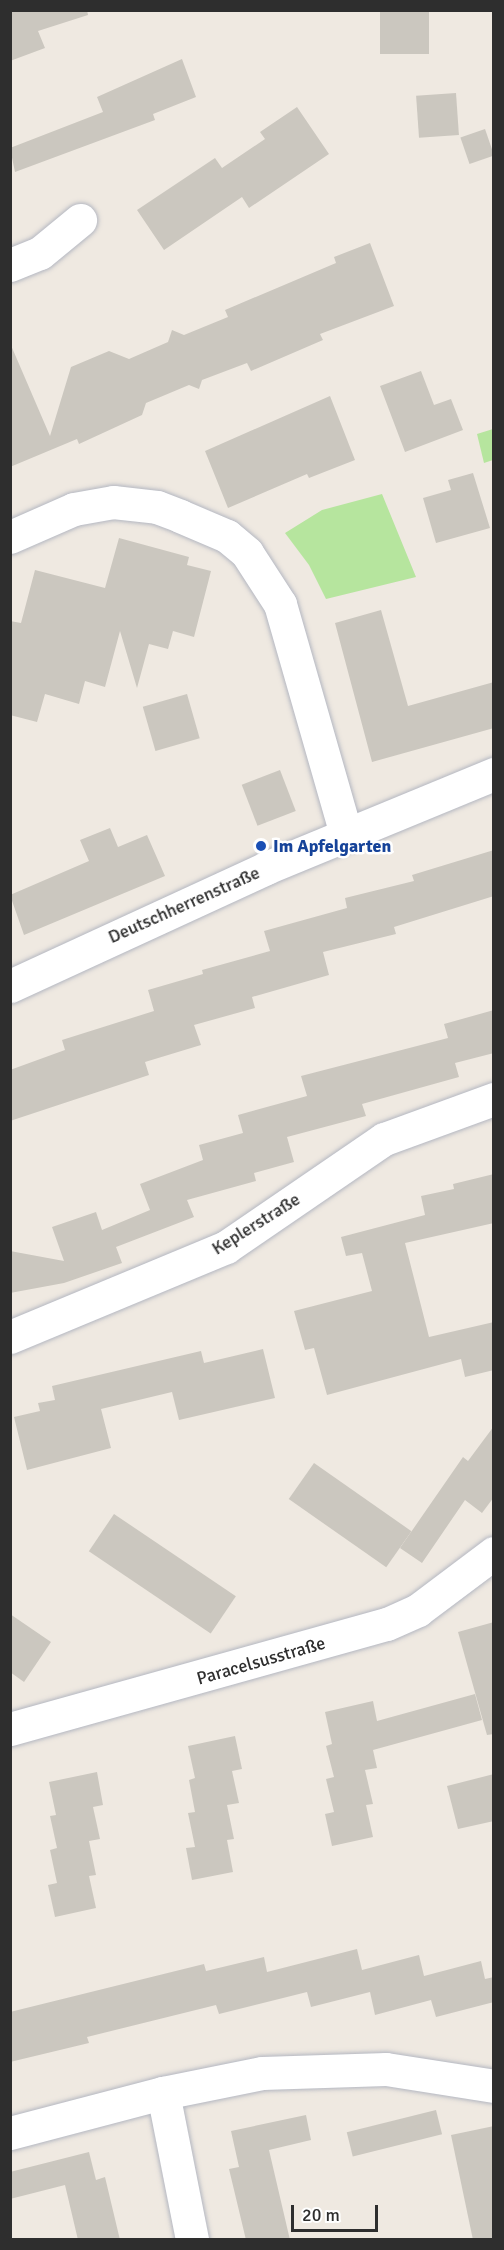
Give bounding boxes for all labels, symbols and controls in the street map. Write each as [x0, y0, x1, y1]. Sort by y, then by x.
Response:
place label: Im Apfelgarten [273, 835, 391, 857]
marker: Im Apfelgarten [254, 839, 268, 853]
street label: Deutschherrenstraße [105, 862, 263, 948]
street label: Keplerstraße [208, 1188, 304, 1260]
street label: Paracelsusstraße [194, 1632, 328, 1690]
scale bar [294, 2193, 381, 2231]
text: 20 m [302, 2204, 340, 2226]

